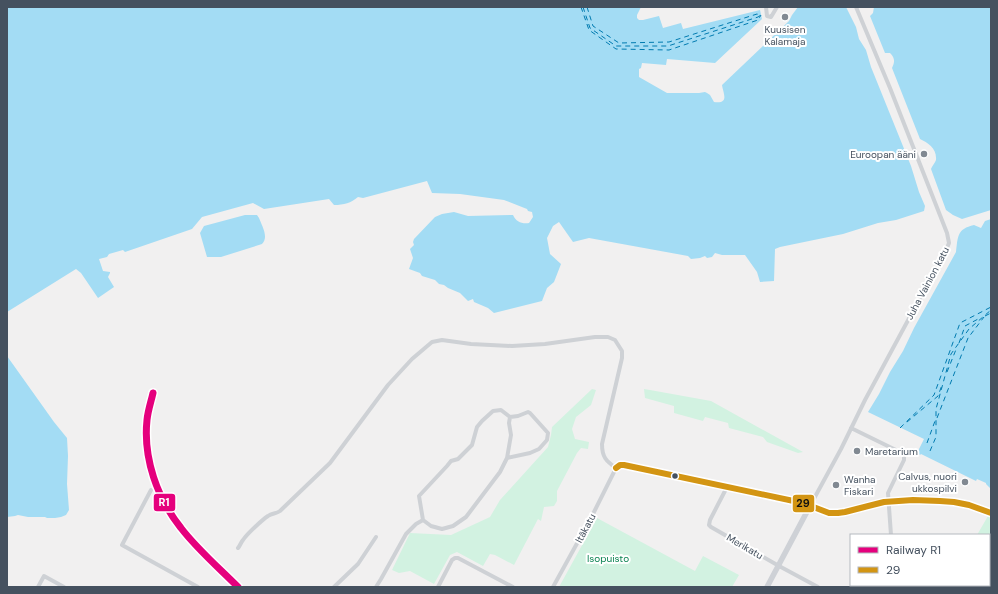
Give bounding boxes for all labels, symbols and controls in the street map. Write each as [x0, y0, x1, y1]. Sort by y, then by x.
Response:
marker: Kuusisen Kalamaja [780, 12, 790, 22]
place label: Kuusisen Kalamaja [765, 23, 806, 48]
place label: Euroopan ääni [850, 148, 916, 161]
marker: Euroopan ääni [919, 149, 929, 159]
street label: Juha Vainion katu [903, 244, 952, 322]
place label: Maretarium [865, 445, 918, 458]
marker: Maretarium [852, 446, 862, 456]
place label: Calvus, nuori ukkospilvi [898, 470, 957, 495]
unlabelled marker [670, 471, 680, 481]
place label: Wanha Fiskari [844, 473, 876, 498]
marker: Calvus, nuori ukkospilvi [960, 477, 970, 487]
marker: Wanha Fiskari [831, 480, 841, 490]
line badge: R1 [153, 493, 176, 512]
line badge: 29 [792, 494, 815, 513]
text: R1 [159, 495, 169, 509]
text: 29 [796, 496, 810, 510]
street label: Itäkatu [572, 511, 599, 545]
street label: Merikatu [724, 531, 766, 562]
legend [850, 534, 990, 586]
text: Railway R1 [886, 542, 941, 558]
park label: Isopuisto [587, 552, 629, 565]
text: 29 [886, 562, 900, 578]

